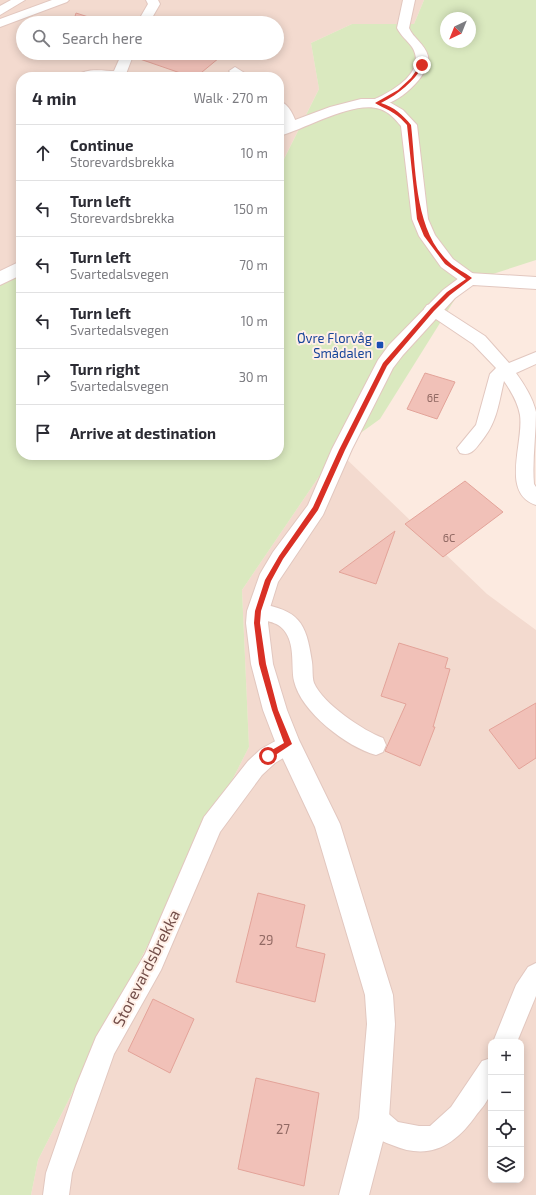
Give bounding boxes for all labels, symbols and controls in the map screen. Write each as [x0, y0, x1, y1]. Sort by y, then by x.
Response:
north arrow [440, 12, 476, 48]
search box [16, 16, 284, 60]
icon: search [30, 27, 52, 49]
text: Search here [62, 29, 143, 47]
route end [413, 56, 431, 74]
text: 4 min [32, 88, 76, 108]
text: Walk · 270 m [193, 90, 268, 106]
text: Continue [70, 136, 133, 154]
icon: ahead [32, 142, 54, 164]
text: 10 m [241, 145, 268, 161]
text: Storevardsbrekka [70, 154, 174, 170]
text: Turn left [70, 192, 131, 210]
icon: left [32, 198, 54, 220]
text: 150 m [234, 201, 268, 217]
text: Storevardsbrekka [70, 210, 174, 226]
text: Turn left [70, 248, 131, 266]
icon: left [32, 254, 54, 276]
text: 70 m [239, 257, 268, 273]
text: Svartedalsvegen [70, 266, 169, 282]
text: Turn left [70, 304, 131, 322]
icon: left [32, 310, 54, 332]
text: 10 m [241, 313, 268, 329]
text: Svartedalsvegen [70, 322, 169, 338]
place label: Øvre Florvåg Smådalen [297, 330, 372, 361]
marker: Øvre Florvåg Smådalen [375, 340, 385, 350]
text: Turn right [70, 360, 140, 378]
icon: right [32, 366, 54, 388]
text: 30 m [239, 369, 268, 385]
text: Svartedalsvegen [70, 378, 169, 394]
house number: 6E [427, 391, 439, 404]
icon: arrive [32, 422, 54, 444]
text: Arrive at destination [70, 424, 216, 442]
house number: 6C [443, 531, 455, 544]
route start [259, 747, 277, 765]
street label: Storevardsbrekka [108, 906, 183, 1029]
house number: 29 [259, 932, 273, 948]
map controls [488, 1039, 524, 1183]
button: + [488, 1039, 524, 1075]
button: − [488, 1075, 524, 1111]
button: locate [488, 1111, 524, 1147]
house number: 27 [276, 1121, 290, 1137]
button: layers [488, 1147, 524, 1183]

